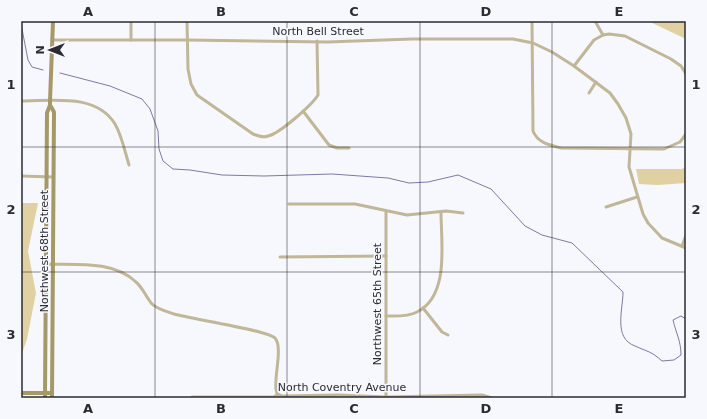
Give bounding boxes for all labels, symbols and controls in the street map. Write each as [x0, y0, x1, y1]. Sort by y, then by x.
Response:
text: A [83, 4, 93, 19]
text: B [216, 4, 226, 19]
text: C [349, 4, 359, 19]
text: D [481, 4, 492, 19]
text: E [615, 4, 623, 19]
street label: North Bell Street [272, 25, 364, 38]
north arrow [30, 30, 70, 70]
text: N [34, 45, 47, 55]
text: 1 [6, 77, 16, 92]
text: 1 [691, 77, 701, 92]
street label: Northwest 68th Street [38, 189, 51, 312]
text: 2 [6, 202, 16, 217]
text: 2 [691, 202, 701, 217]
street label: Northwest 65th Street [371, 242, 384, 365]
text: 3 [6, 327, 16, 342]
text: 3 [691, 327, 701, 342]
street label: North Coventry Avenue [278, 381, 407, 394]
text: A [83, 401, 93, 416]
text: B [216, 401, 226, 416]
text: C [349, 401, 359, 416]
text: D [481, 401, 492, 416]
text: E [615, 401, 623, 416]

